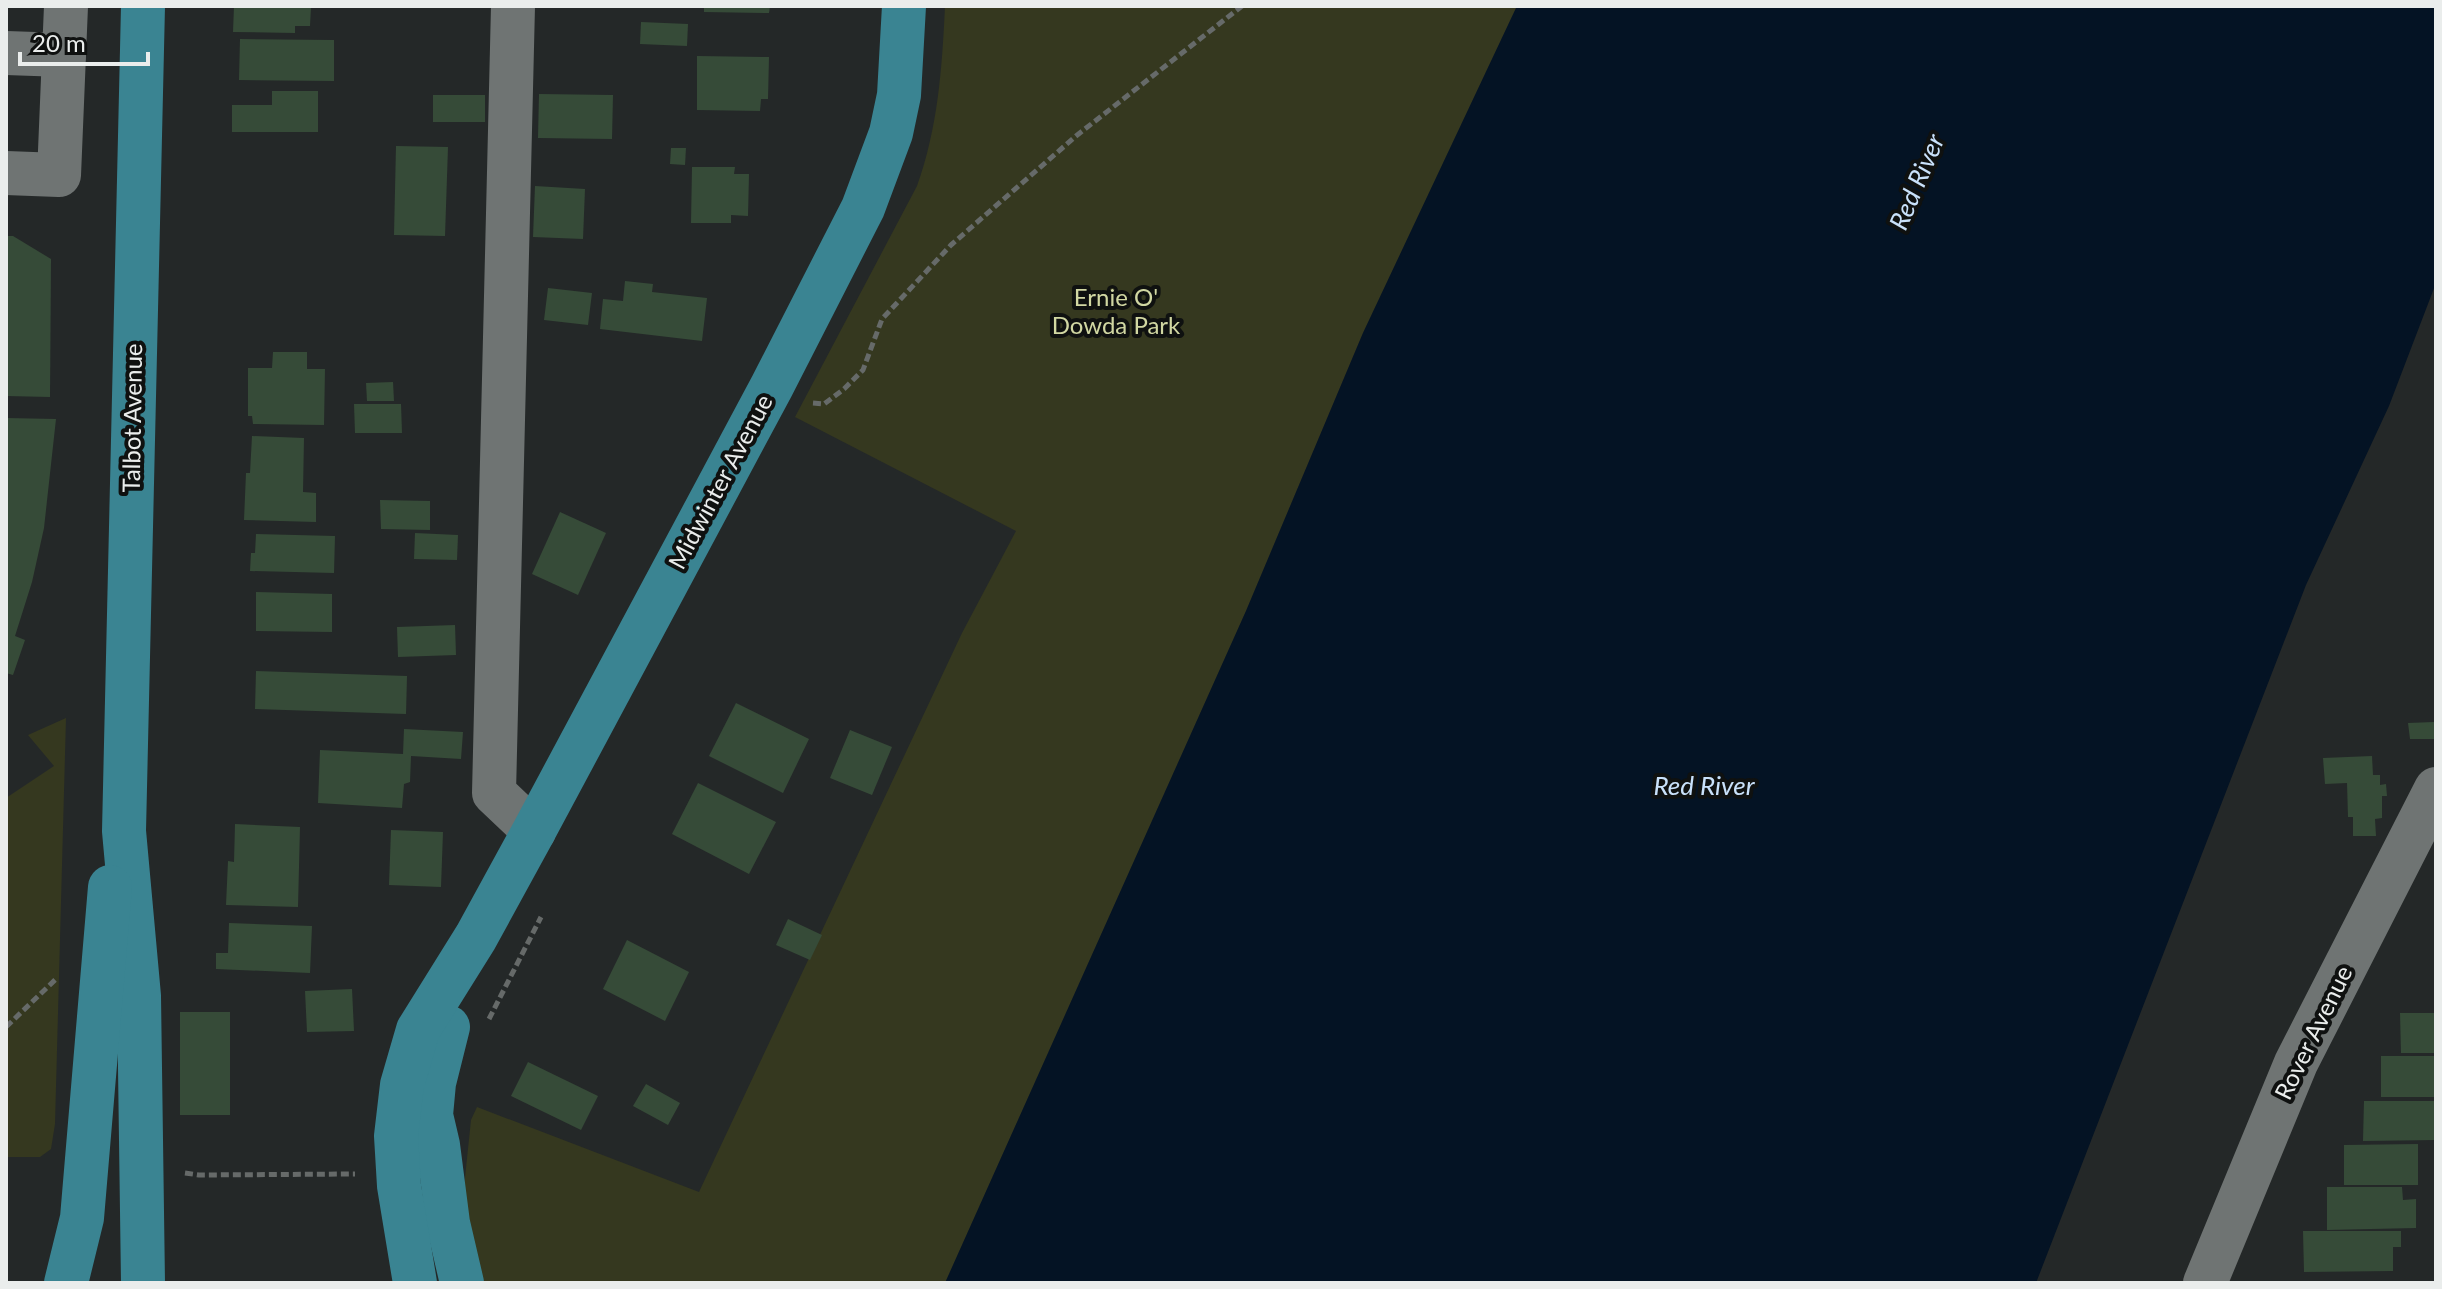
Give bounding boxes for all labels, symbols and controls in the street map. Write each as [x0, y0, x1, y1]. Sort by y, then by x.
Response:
scale bar [20, 16, 148, 66]
text: 20 m [32, 28, 86, 57]
water label: Red River [1882, 128, 1951, 234]
park label: Ernie O' Dowda Park [1052, 282, 1181, 339]
street label: Talbot Avenue [116, 343, 147, 493]
street label: Midwinter Avenue [661, 389, 778, 573]
water label: Red River [1653, 769, 1756, 801]
street label: Rover Avenue [2268, 961, 2358, 1104]

